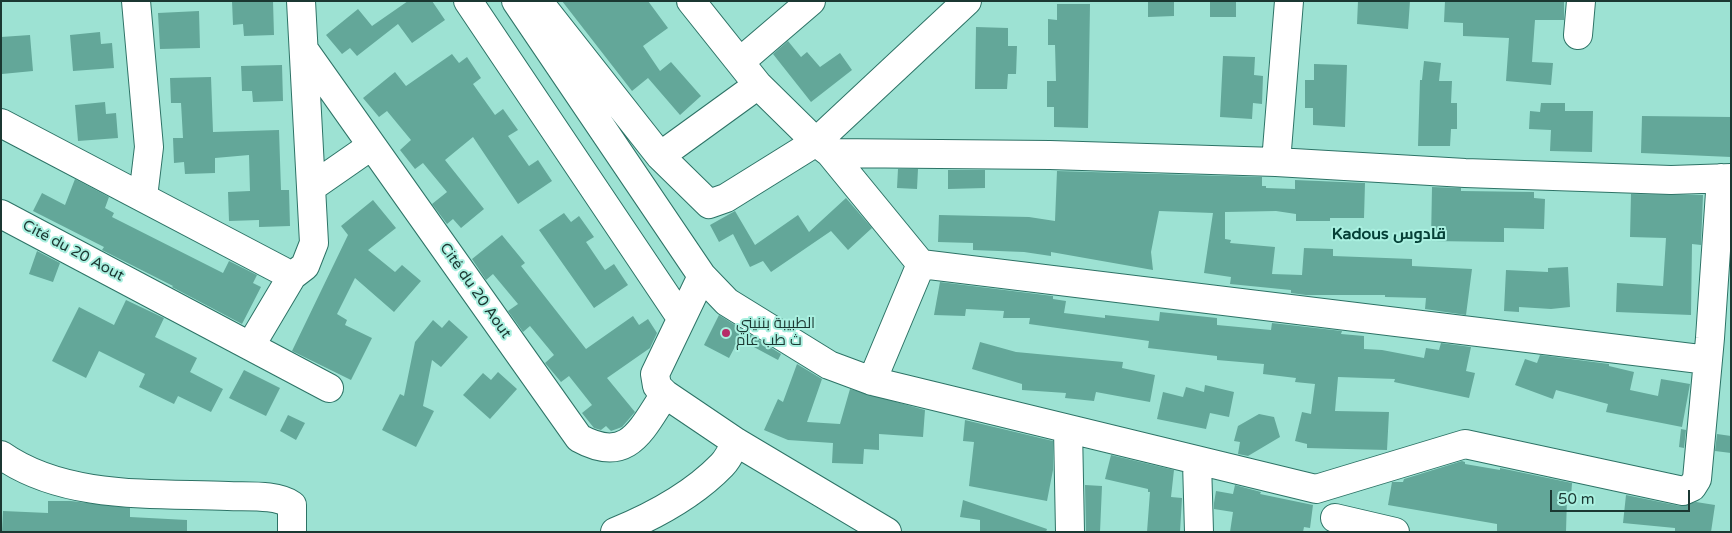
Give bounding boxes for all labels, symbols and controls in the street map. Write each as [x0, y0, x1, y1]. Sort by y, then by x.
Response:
street label: Cité du 20 Aout [19, 217, 127, 285]
district label: Kadous قادوس [1332, 225, 1446, 245]
street label: Cité du 20 Aout [435, 240, 515, 342]
place label: الطبيبة بننيني ث طب عام [736, 315, 815, 350]
marker: الطبيبة بننيني ث طب عام [720, 327, 732, 339]
scale bar [1552, 480, 1692, 512]
text: 50 m [1558, 490, 1595, 508]

